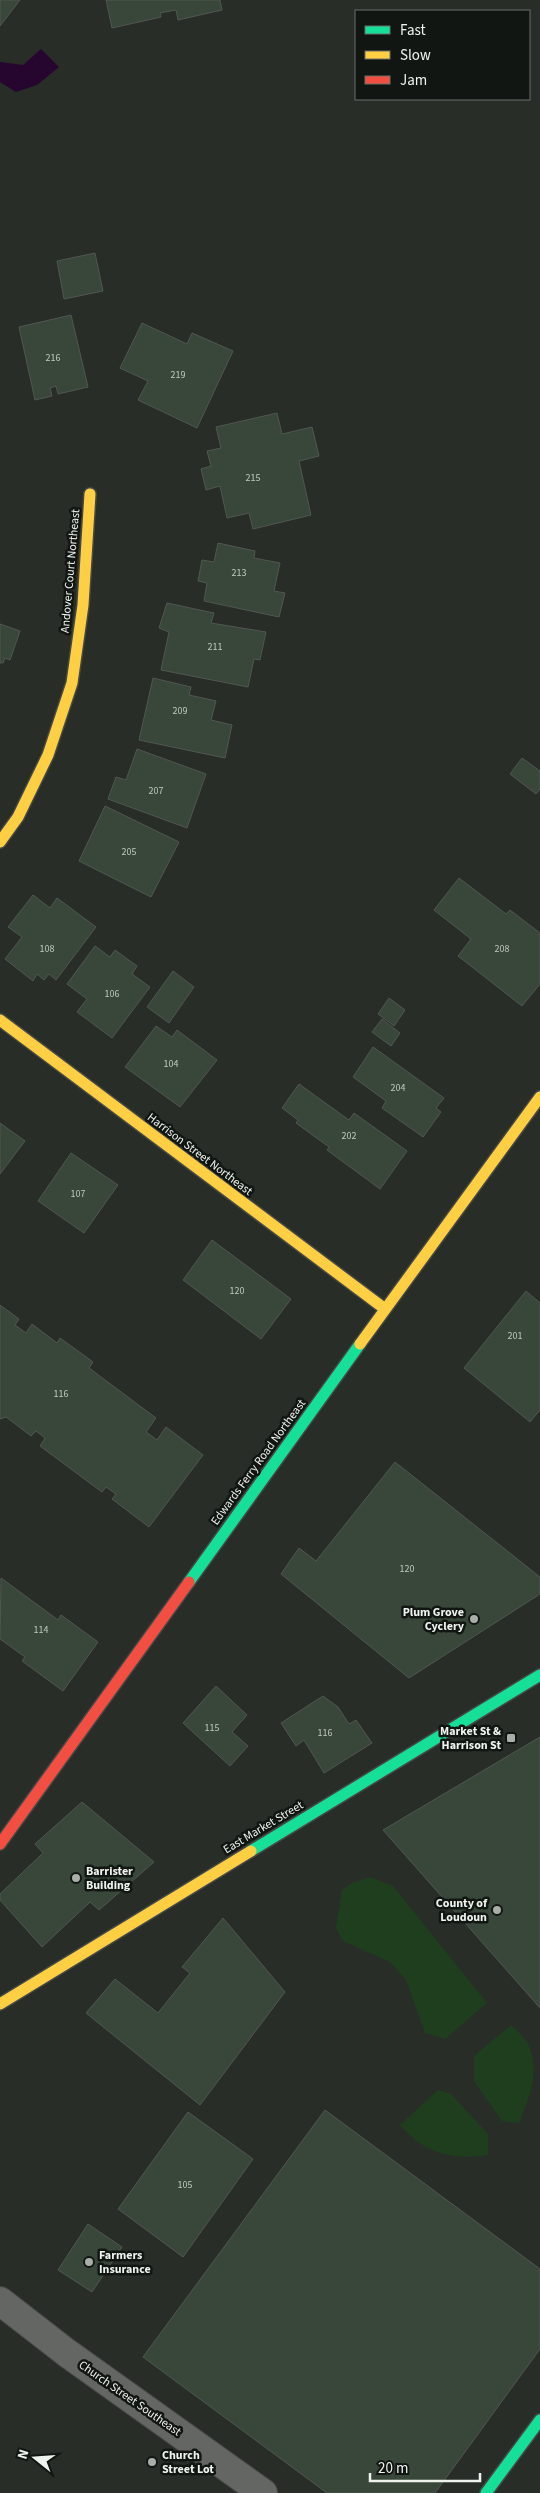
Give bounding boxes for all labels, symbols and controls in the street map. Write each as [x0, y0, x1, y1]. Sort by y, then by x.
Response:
legend [355, 10, 530, 100]
text: Fast [400, 20, 426, 41]
text: Slow [400, 45, 431, 66]
text: Jam [400, 70, 427, 91]
house number: 216 [46, 351, 60, 365]
house number: 219 [171, 368, 185, 382]
house number: 215 [246, 471, 260, 485]
street label: Andover Court Northeast [57, 508, 84, 634]
house number: 213 [232, 566, 246, 580]
house number: 211 [208, 640, 222, 654]
house number: 209 [173, 704, 187, 718]
house number: 207 [149, 784, 163, 798]
house number: 205 [122, 845, 136, 859]
house number: 108 [40, 942, 54, 956]
house number: 208 [495, 942, 509, 956]
house number: 106 [105, 987, 119, 1001]
house number: 104 [164, 1057, 178, 1071]
house number: 204 [391, 1081, 405, 1095]
street label: Harrison Street Northeast [144, 1109, 256, 1200]
house number: 202 [342, 1129, 356, 1143]
house number: 107 [71, 1187, 85, 1201]
house number: 120 [230, 1284, 244, 1298]
house number: 201 [508, 1329, 522, 1343]
house number: 116 [54, 1387, 68, 1401]
street label: Edwards Ferry Road Northeast [207, 1396, 310, 1529]
house number: 120 [400, 1562, 414, 1576]
place label: Plum Grove Cyclery [403, 1604, 465, 1635]
marker: Plum Grove Cyclery [468, 1613, 480, 1625]
house number: 114 [34, 1623, 48, 1637]
house number: 115 [205, 1721, 219, 1735]
place label: Market St & Harrison St [440, 1723, 501, 1754]
house number: 116 [318, 1726, 332, 1740]
marker: Market St & Harrison St [505, 1732, 517, 1744]
street label: East Market Street [220, 1797, 306, 1858]
place label: Barrister Building [86, 1863, 133, 1894]
marker: Barrister Building [70, 1872, 82, 1884]
place label: County of Loudoun [436, 1895, 488, 1926]
marker: County of Loudoun [491, 1904, 503, 1916]
house number: 105 [178, 2178, 192, 2192]
place label: Farmers Insurance [99, 2247, 151, 2278]
marker: Farmers Insurance [83, 2256, 95, 2268]
street label: Church Street Southeast [75, 2357, 184, 2440]
north arrow [10, 2433, 60, 2483]
text: N [13, 2447, 34, 2462]
place label: Church Street Lot [162, 2447, 214, 2478]
scale bar [370, 2450, 480, 2482]
marker: Church Street Lot [146, 2456, 158, 2468]
text: 20 m [378, 2458, 408, 2479]

